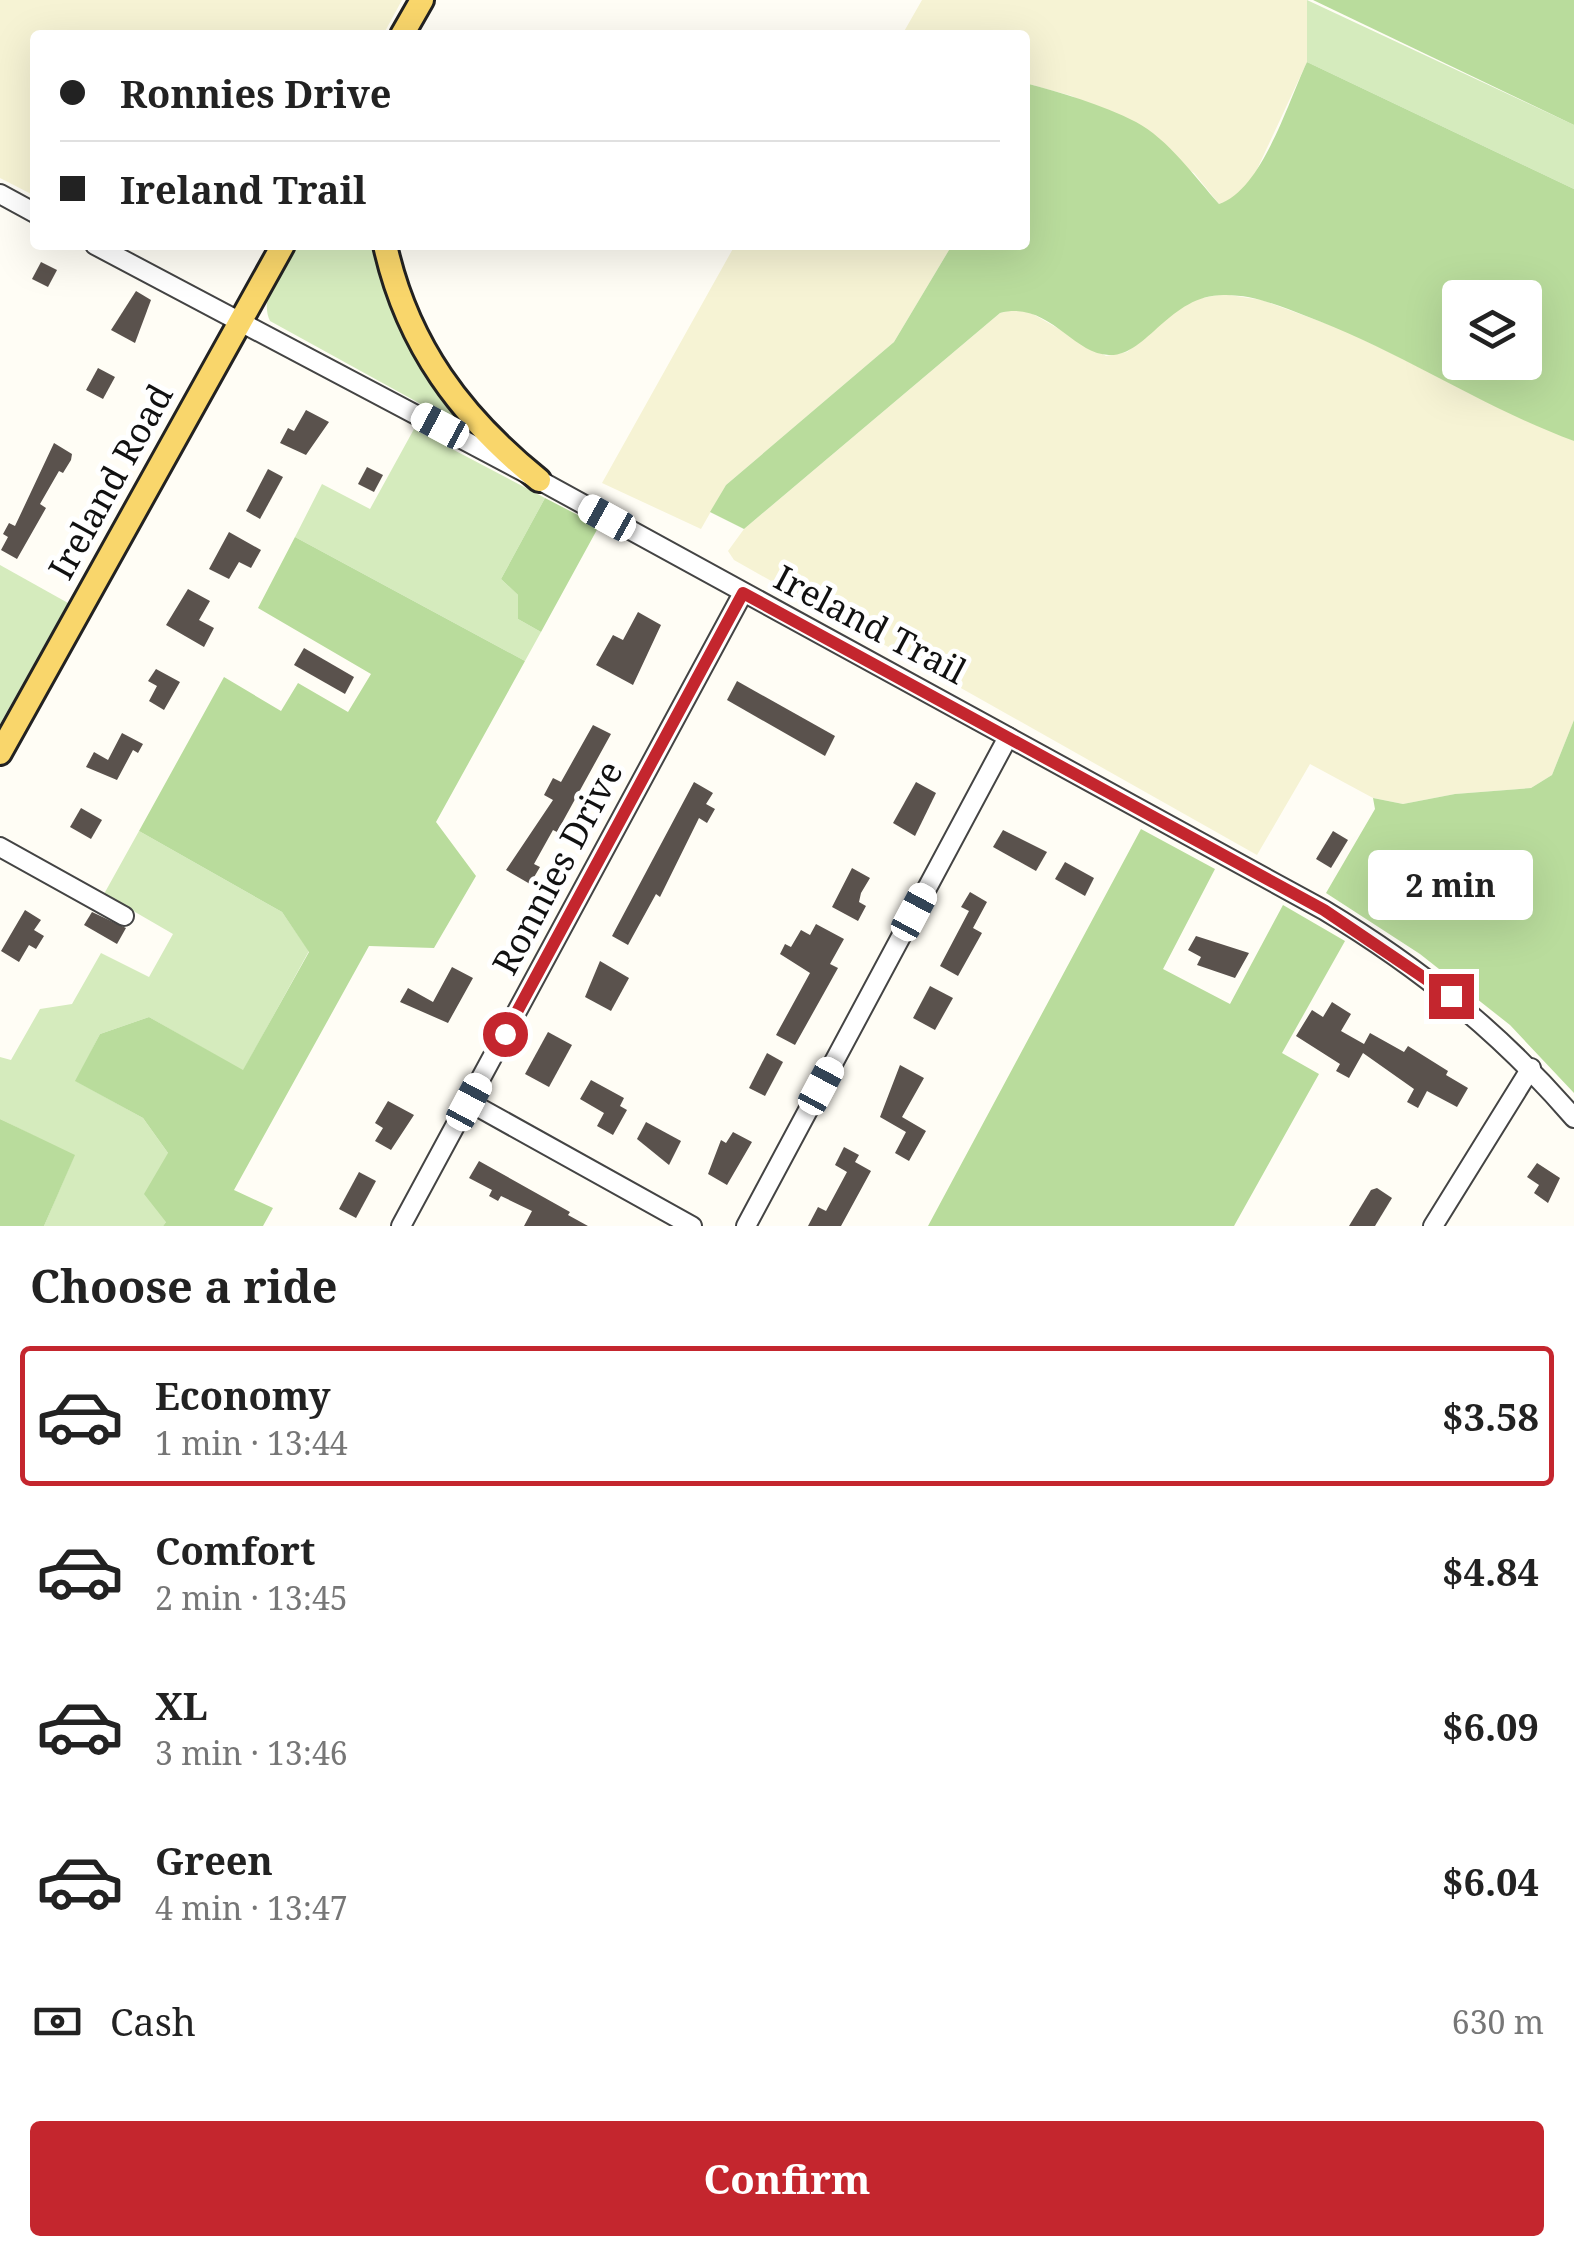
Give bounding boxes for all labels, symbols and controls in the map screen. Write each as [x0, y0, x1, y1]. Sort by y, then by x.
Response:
text: Ronnies Drive [120, 67, 392, 119]
text: Ireland Trail [120, 163, 366, 215]
map controls [1442, 280, 1542, 380]
button: layers [1442, 280, 1542, 380]
street label: Ireland Road [37, 375, 183, 587]
car [406, 399, 474, 453]
car [573, 490, 641, 546]
street label: Ireland Trail [767, 553, 975, 694]
street label: Ronnies Drive [481, 752, 633, 982]
callout: 2 min [1368, 851, 1534, 921]
text: 2 min [1405, 863, 1496, 906]
car [887, 878, 941, 946]
route end [1429, 974, 1474, 1019]
route start [483, 1012, 528, 1057]
car [794, 1052, 848, 1120]
car [442, 1068, 496, 1136]
text: Choose a ride [30, 1255, 338, 1316]
text: Economy [155, 1369, 331, 1421]
icon: car [35, 1371, 125, 1461]
text: $3.58 [1442, 1390, 1539, 1442]
text: 1 min · 13:44 [155, 1421, 348, 1464]
text: Comfort [155, 1524, 315, 1576]
icon: car [35, 1526, 125, 1616]
text: $4.84 [1442, 1545, 1539, 1597]
text: 2 min · 13:45 [155, 1576, 348, 1619]
text: XL [155, 1679, 208, 1731]
icon: car [35, 1681, 125, 1771]
text: $6.09 [1442, 1700, 1539, 1752]
text: 3 min · 13:46 [155, 1731, 348, 1774]
text: Green [155, 1834, 273, 1886]
icon: car [35, 1836, 125, 1926]
text: $6.04 [1442, 1855, 1539, 1907]
text: 4 min · 13:47 [155, 1886, 348, 1929]
icon: cash [30, 1994, 85, 2049]
text: Cash [110, 1995, 196, 2047]
text: 630 m [1452, 2000, 1544, 2043]
button: Confirm [30, 2121, 1544, 2236]

